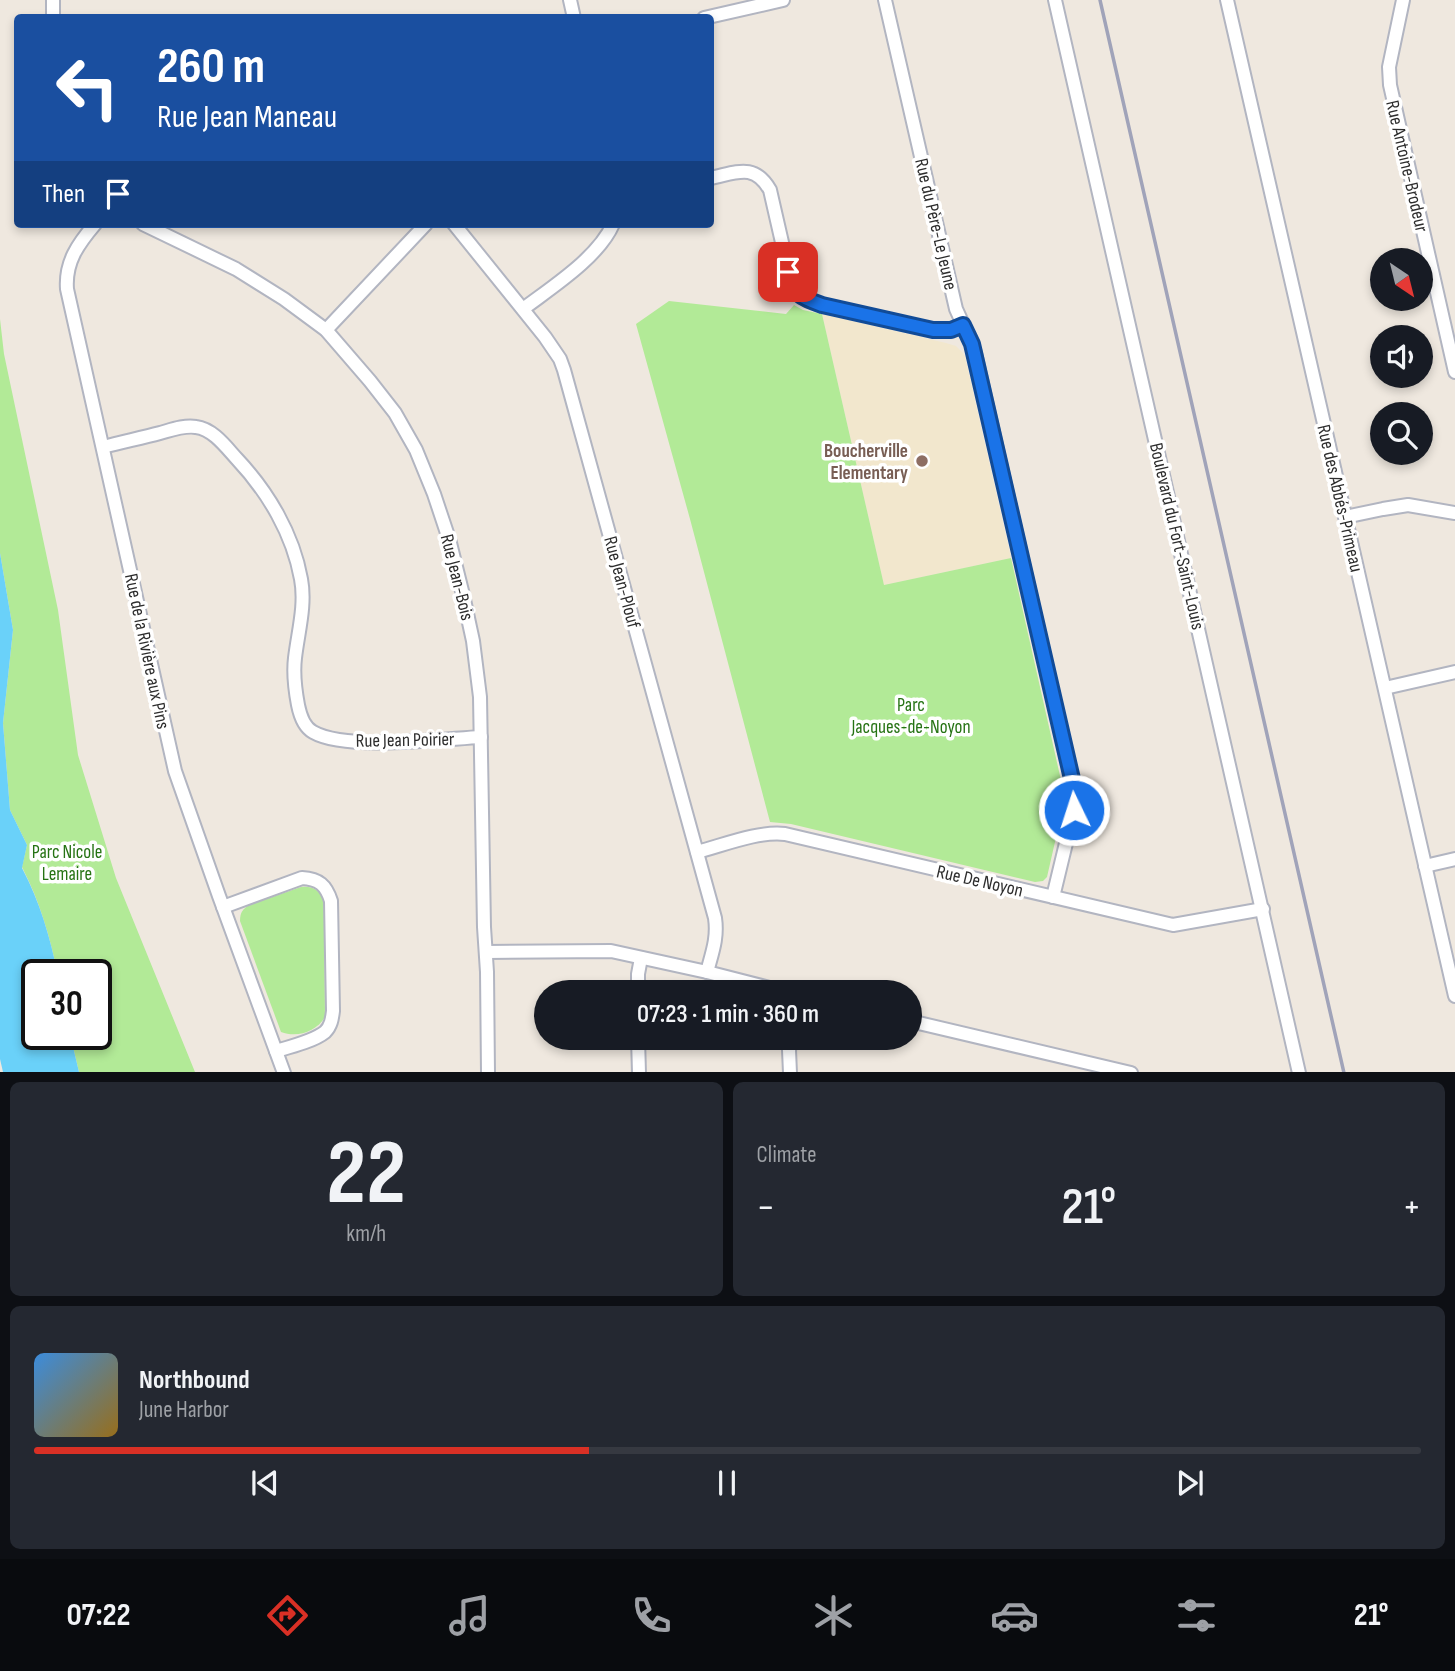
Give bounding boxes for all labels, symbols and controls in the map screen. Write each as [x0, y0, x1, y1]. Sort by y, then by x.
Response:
text: 260 m [157, 38, 265, 97]
icon: left [42, 42, 133, 133]
text: Rue Jean Maneau [157, 98, 337, 137]
street label: Rue Antoine-Brodeur [1380, 98, 1433, 235]
street label: Rue du Père-Le Jeune [909, 156, 962, 292]
icon: arrive [99, 175, 137, 213]
text: Then [42, 179, 85, 210]
pin [758, 242, 818, 302]
north arrow [1370, 248, 1433, 312]
map controls [1370, 248, 1433, 465]
icon: arrive [769, 253, 807, 291]
button: sound [1370, 325, 1433, 388]
button: search [1370, 402, 1433, 465]
street label: Rue des Abbés-Primeau [1311, 422, 1368, 574]
place label: Boucherville Elementary [824, 440, 908, 485]
street label: Boulevard du Fort-Saint-Louis [1144, 441, 1209, 632]
marker: Boucherville Elementary [914, 453, 930, 469]
street label: Rue Jean-Bois [435, 532, 478, 623]
street label: Rue Jean-Plouf [598, 534, 645, 631]
street label: Rue de la Rivière aux Pins [119, 571, 174, 731]
park label: Parc Jacques-de-Noyon [850, 694, 971, 739]
street label: Rue Jean Poirier [355, 728, 455, 753]
position arrow [1037, 773, 1111, 847]
park label: Parc Nicole Lemaire [32, 841, 102, 886]
street label: Rue De Noyon [934, 860, 1025, 903]
speed limit sign: 30 [21, 959, 112, 1050]
text: 07:23 · 1 min · 360 m [637, 999, 819, 1030]
text: 22 [326, 1120, 406, 1229]
text: Climate [757, 1141, 816, 1169]
text: 21° [1061, 1176, 1116, 1239]
text: − [757, 1185, 775, 1230]
text: + [1402, 1185, 1421, 1230]
text: km/h [346, 1220, 386, 1248]
text: Northbound [139, 1365, 250, 1396]
text: June Harbor [139, 1396, 229, 1424]
icon: previous [246, 1464, 284, 1502]
icon: pause [708, 1464, 746, 1502]
icon: next [1171, 1464, 1209, 1502]
icon: directions [263, 1591, 312, 1640]
icon: music [445, 1591, 494, 1640]
icon: phone [627, 1591, 676, 1640]
icon: climate [809, 1591, 858, 1640]
icon: car [990, 1591, 1039, 1640]
icon: filters [1172, 1591, 1221, 1640]
text: 07:22 [66, 1596, 131, 1635]
text: 21° [1354, 1596, 1389, 1635]

